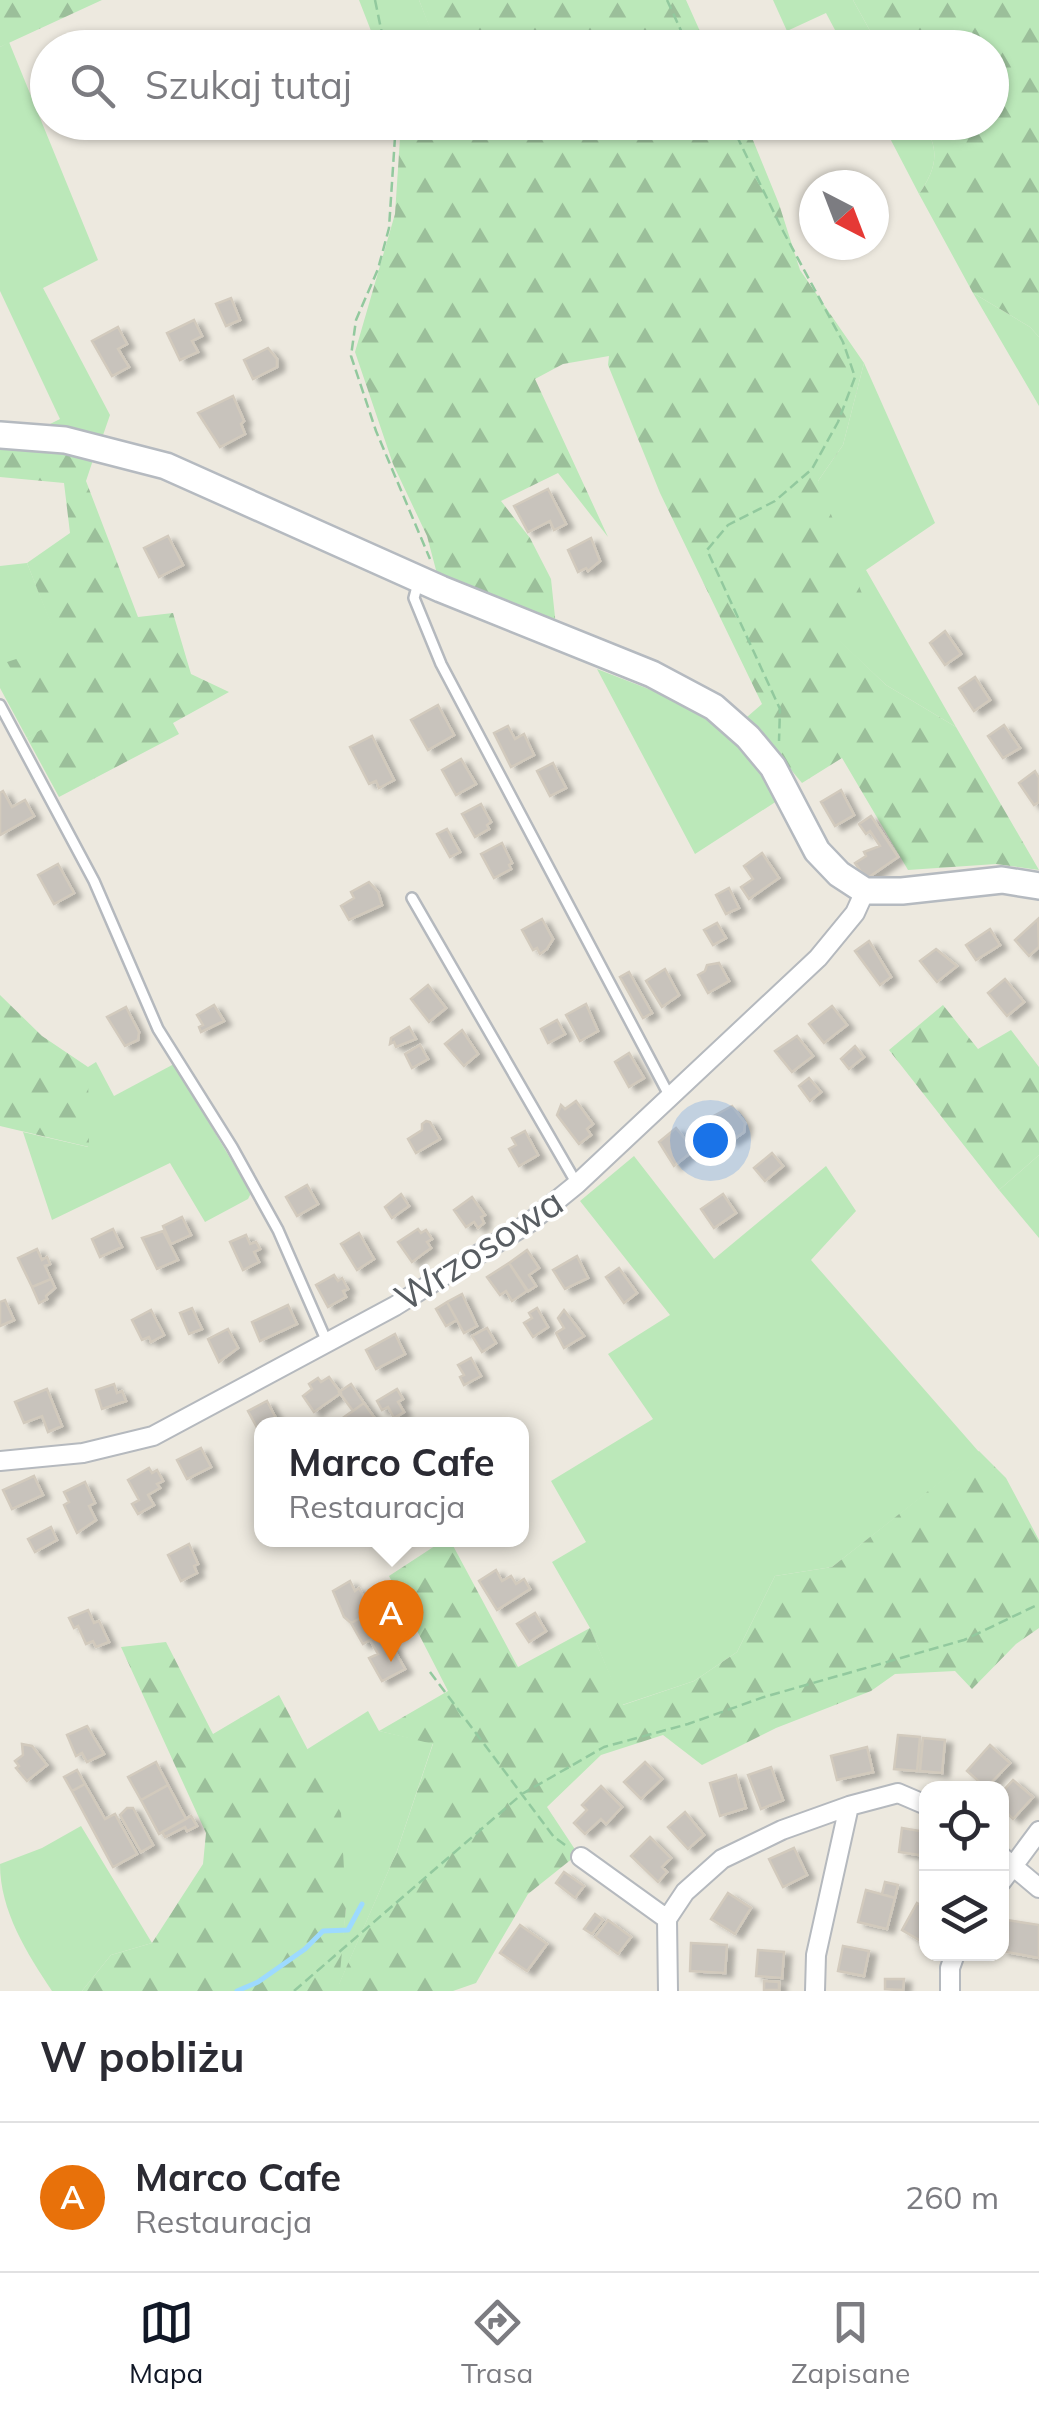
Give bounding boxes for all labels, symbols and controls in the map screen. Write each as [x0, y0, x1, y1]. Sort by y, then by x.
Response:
search box [30, 30, 1009, 140]
icon: search [65, 58, 120, 113]
text: Szukaj tutaj [145, 61, 352, 109]
north arrow [799, 170, 889, 260]
your location [685, 1115, 736, 1166]
street label: Wrzosowa [385, 1177, 572, 1321]
popup [254, 1417, 529, 1547]
text: Marco Cafe [288, 1438, 495, 1486]
text: Restauracja [288, 1486, 466, 1526]
pin: A [358, 1580, 424, 1662]
map controls [919, 1781, 1009, 1961]
button: locate [919, 1781, 1009, 1871]
button: layers [919, 1871, 1009, 1961]
text: W pobliżu [40, 2030, 245, 2083]
text: Marco Cafe [135, 2153, 341, 2201]
text: A [60, 2177, 85, 2217]
text: 260 m [905, 2177, 999, 2217]
text: Restauracja [135, 2201, 312, 2241]
tab: Mapa [129, 2295, 203, 2390]
tab: Trasa [461, 2295, 533, 2390]
tab: Zapisane [791, 2295, 910, 2390]

